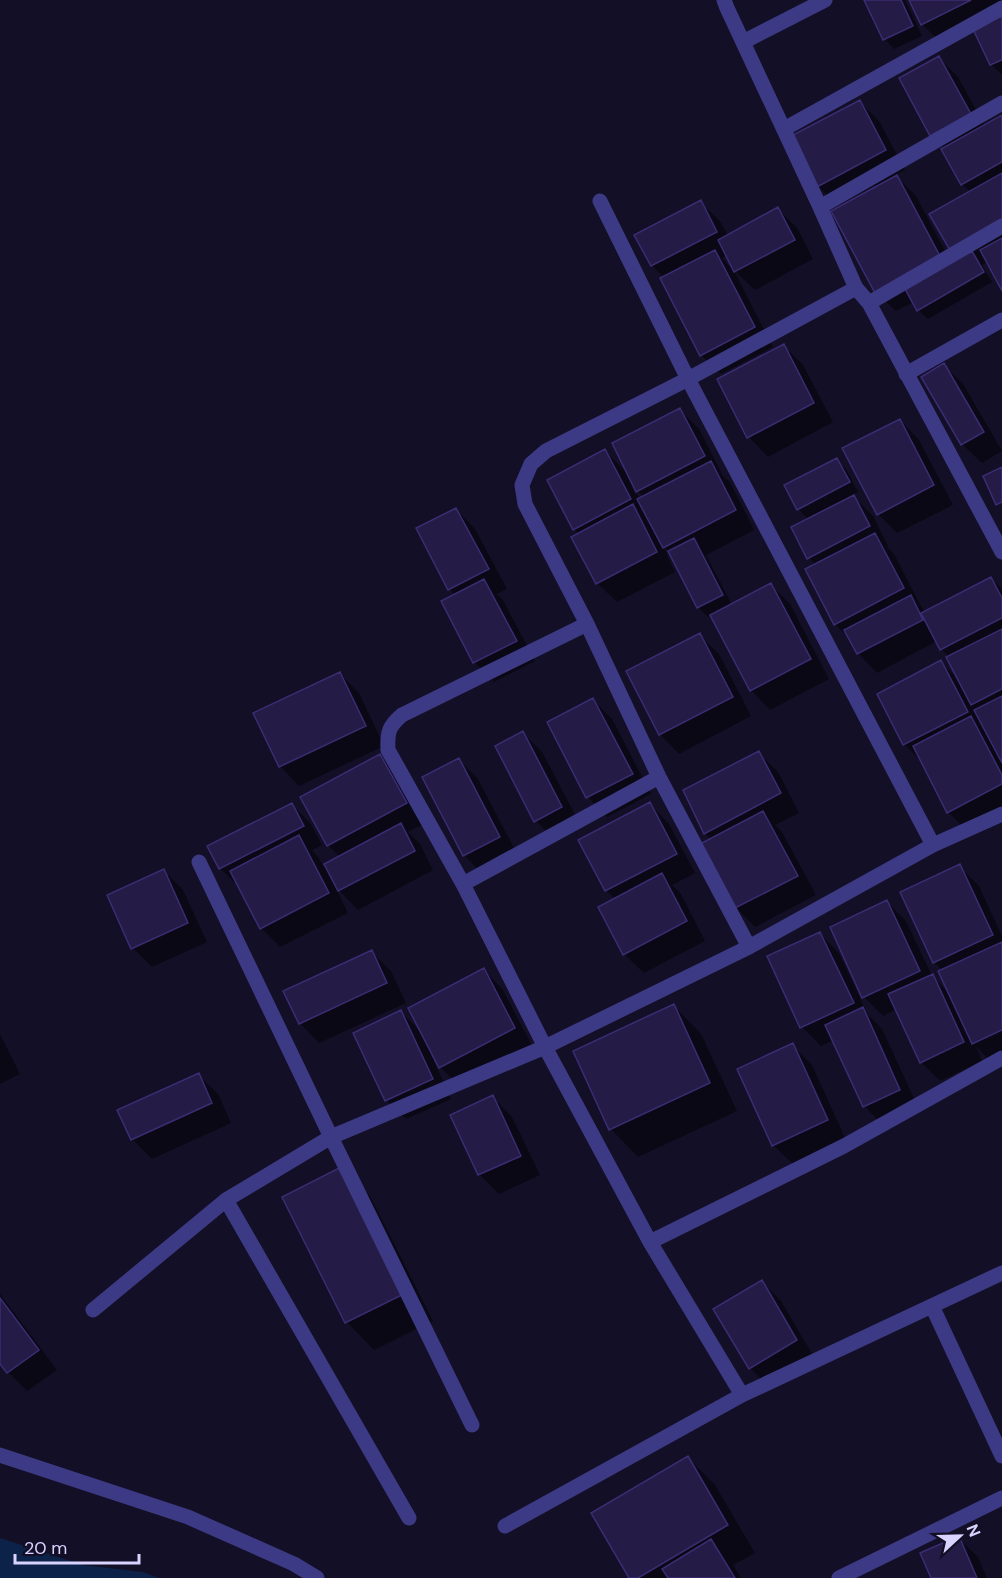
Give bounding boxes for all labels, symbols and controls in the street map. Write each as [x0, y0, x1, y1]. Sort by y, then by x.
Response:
north arrow [930, 1506, 990, 1566]
text: N [962, 1521, 985, 1540]
scale bar [15, 1527, 140, 1565]
text: 20 m [24, 1536, 67, 1560]

